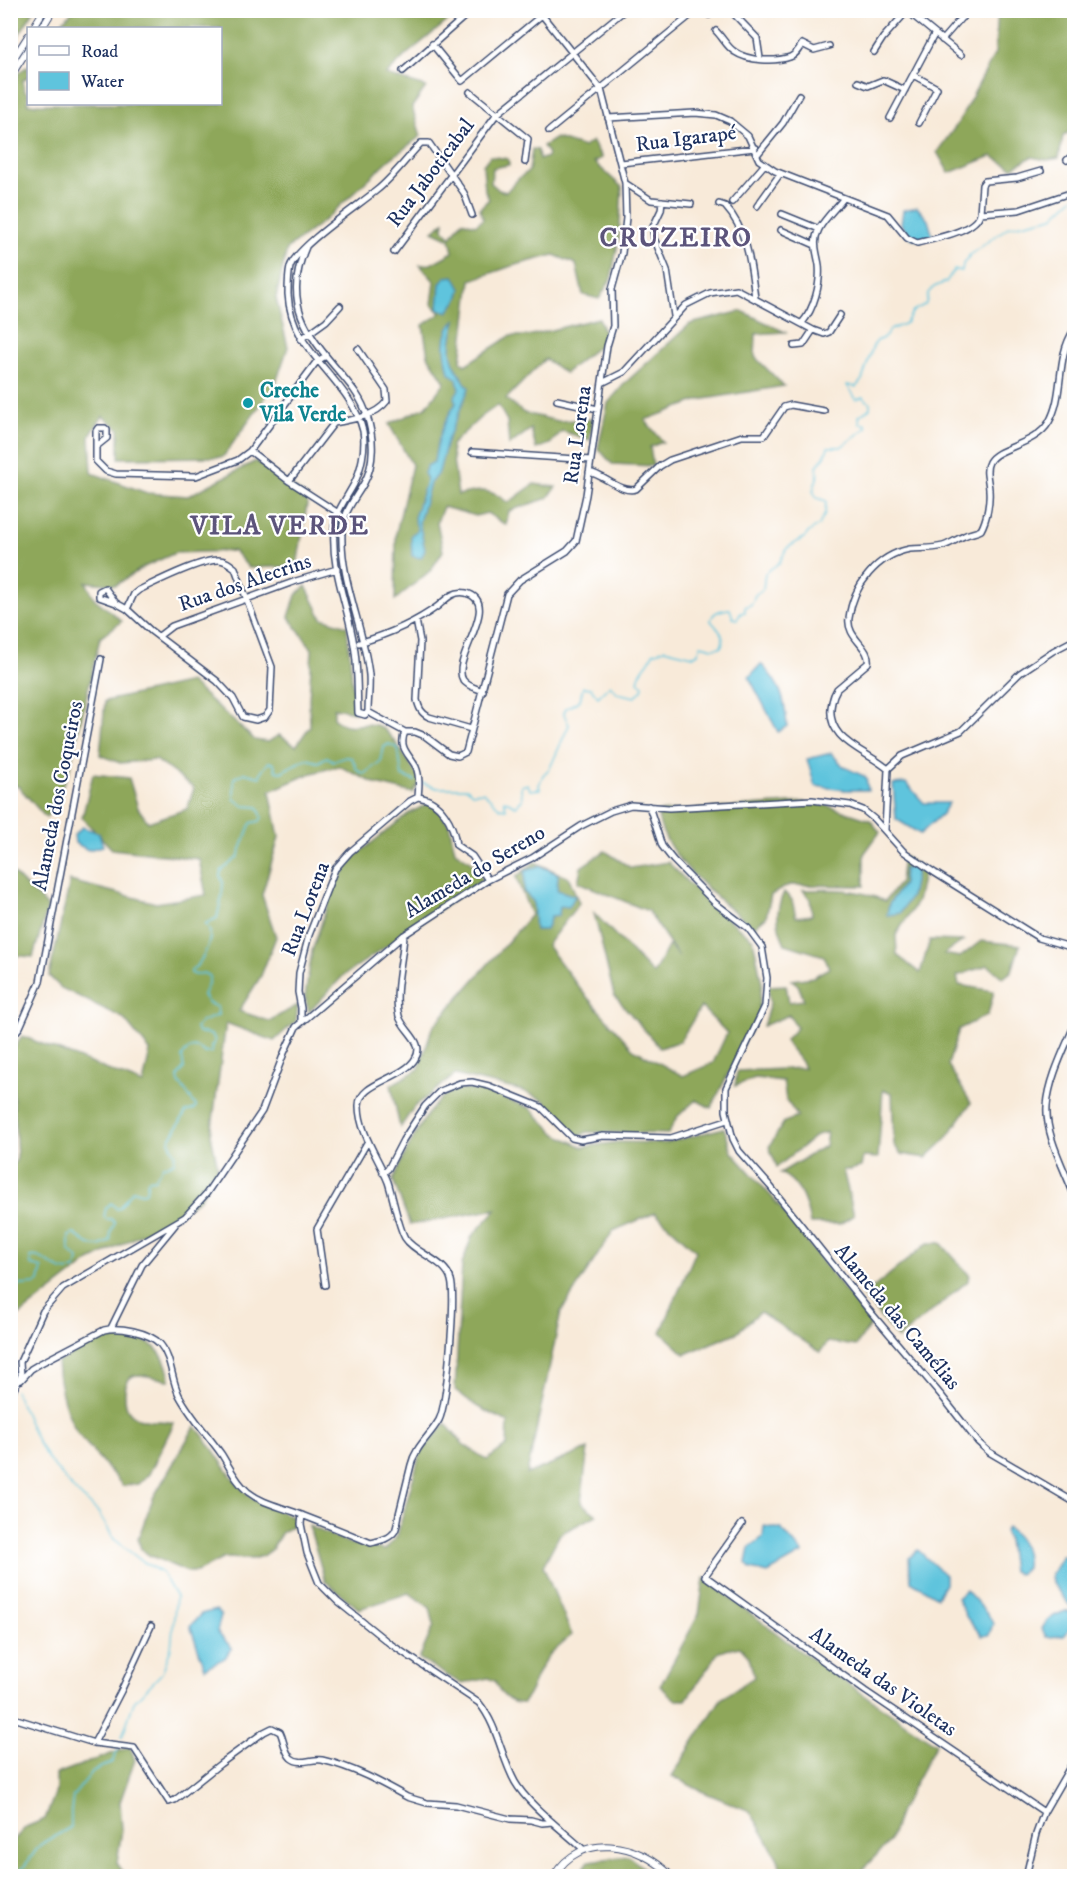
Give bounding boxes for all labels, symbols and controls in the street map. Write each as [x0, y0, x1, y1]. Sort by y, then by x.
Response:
legend [27, 27, 222, 105]
text: Road [81, 41, 118, 63]
text: Water [80, 71, 124, 93]
street label: Rua Jaboticabal [382, 113, 481, 233]
street label: Rua Igarapé [634, 120, 738, 158]
district label: CRUZEIRO [600, 221, 752, 255]
place label: Creche Vila Verde [259, 378, 346, 428]
street label: Rua Lorena [558, 384, 598, 486]
marker: Creche Vila Verde [241, 396, 255, 410]
district label: VILA VERDE [189, 509, 370, 543]
street label: Rua dos Alecrins [175, 548, 315, 618]
street label: Alameda dos Coqueiros [27, 699, 89, 893]
street label: Alameda do Sereno [400, 820, 550, 924]
street label: Rua Lorena [276, 858, 336, 960]
street label: Alameda das Camélias [828, 1239, 966, 1395]
street label: Alameda das Violetas [804, 1621, 962, 1743]

